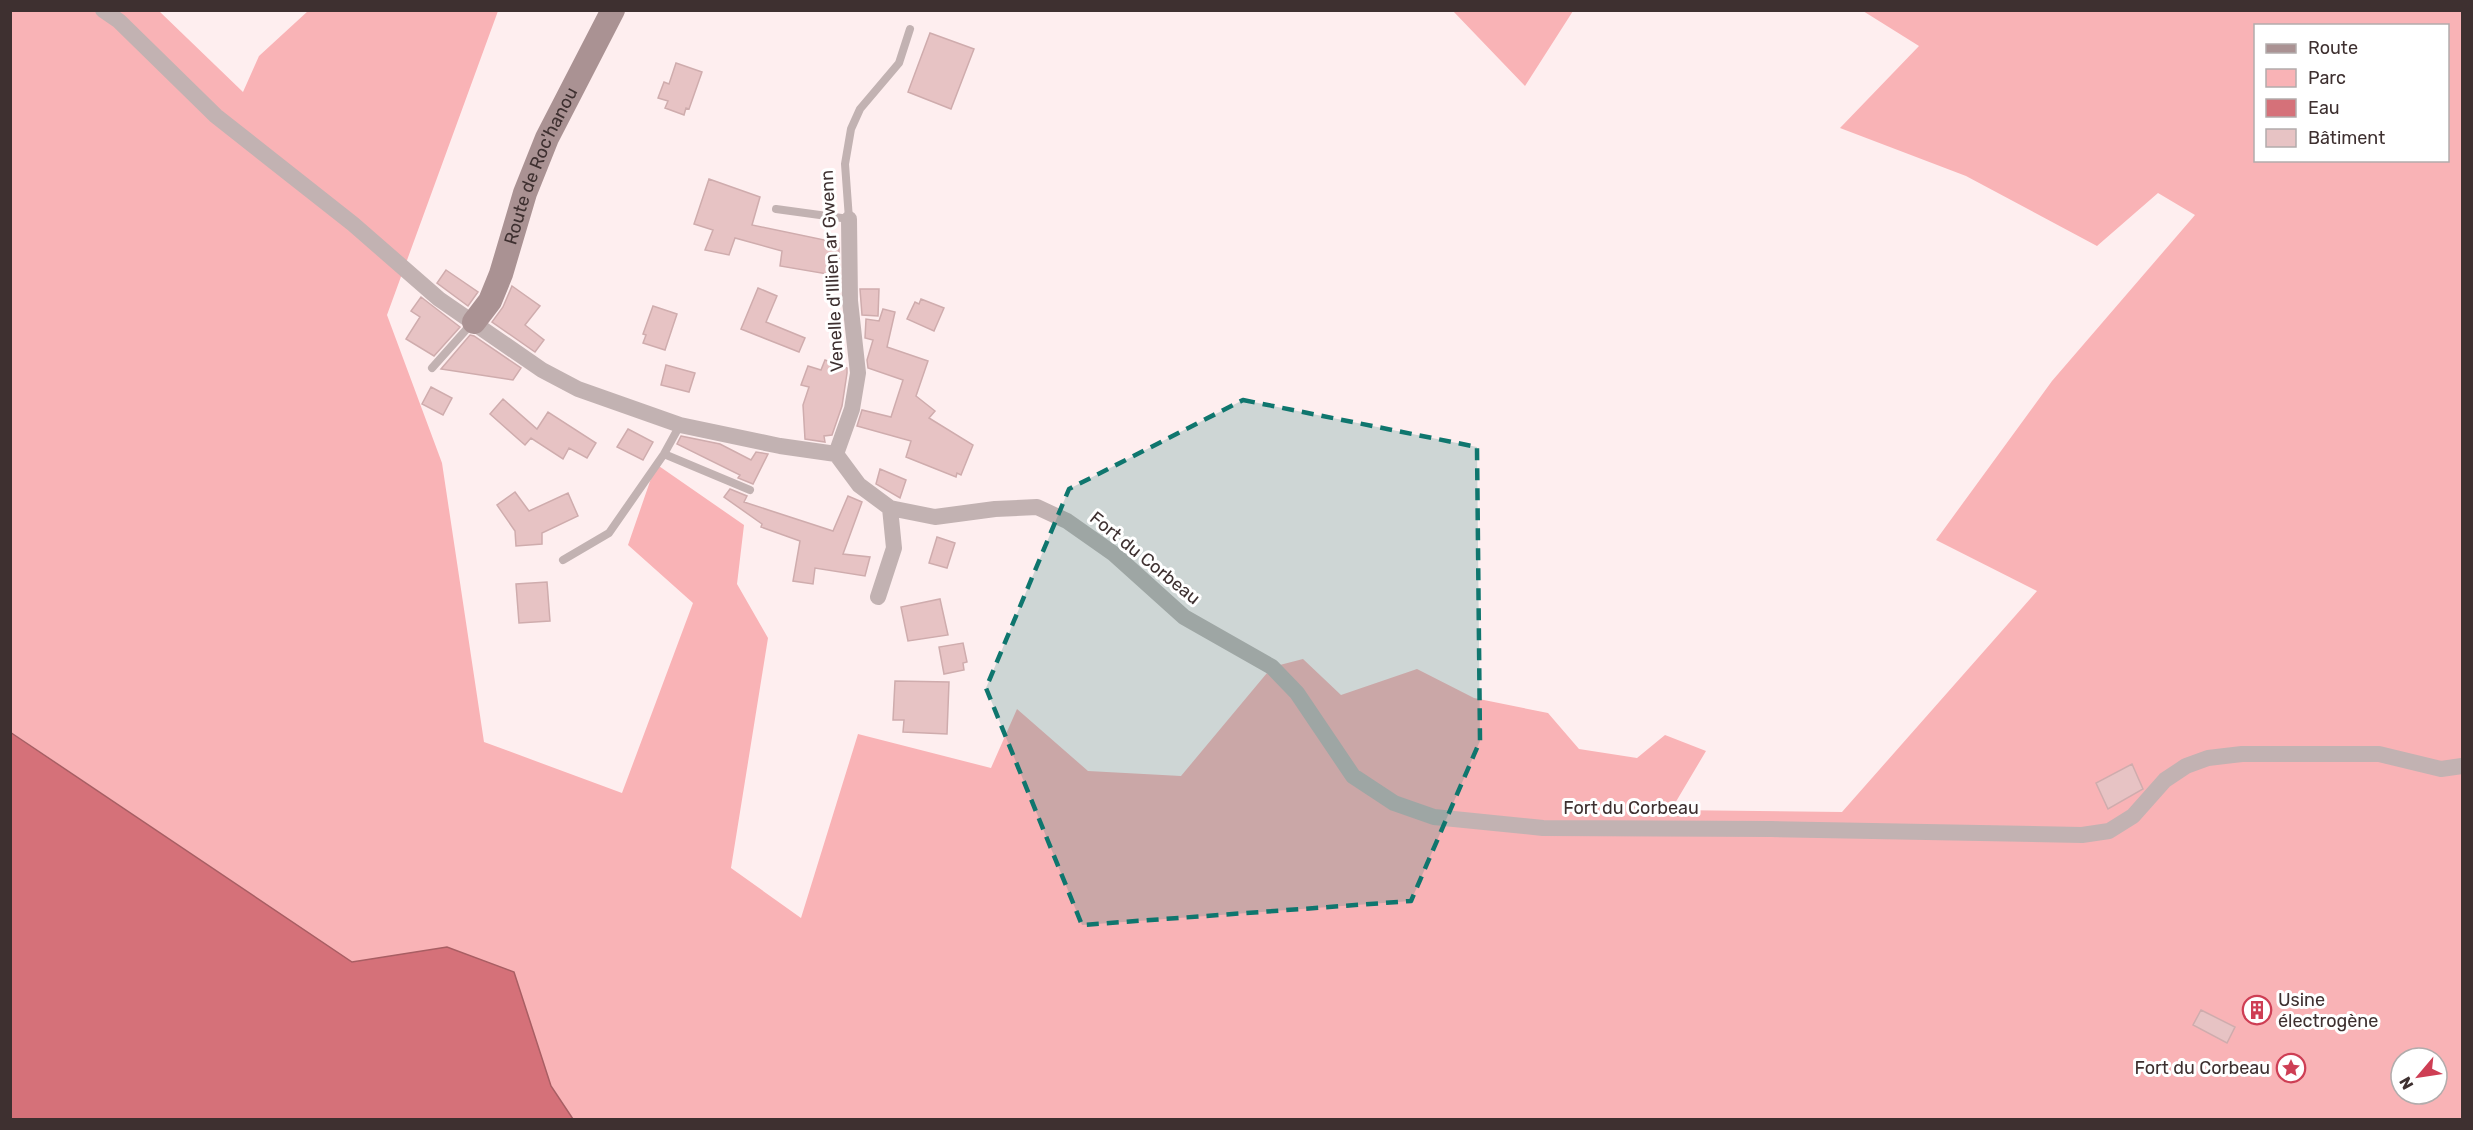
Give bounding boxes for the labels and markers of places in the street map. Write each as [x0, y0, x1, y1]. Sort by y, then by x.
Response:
place label: Usine électrogène [2278, 989, 2378, 1032]
building icon: Usine électrogène [2241, 994, 2273, 1026]
place icon: Fort du Corbeau [2275, 1052, 2307, 1084]
place label: Fort du Corbeau [2134, 1057, 2270, 1079]

